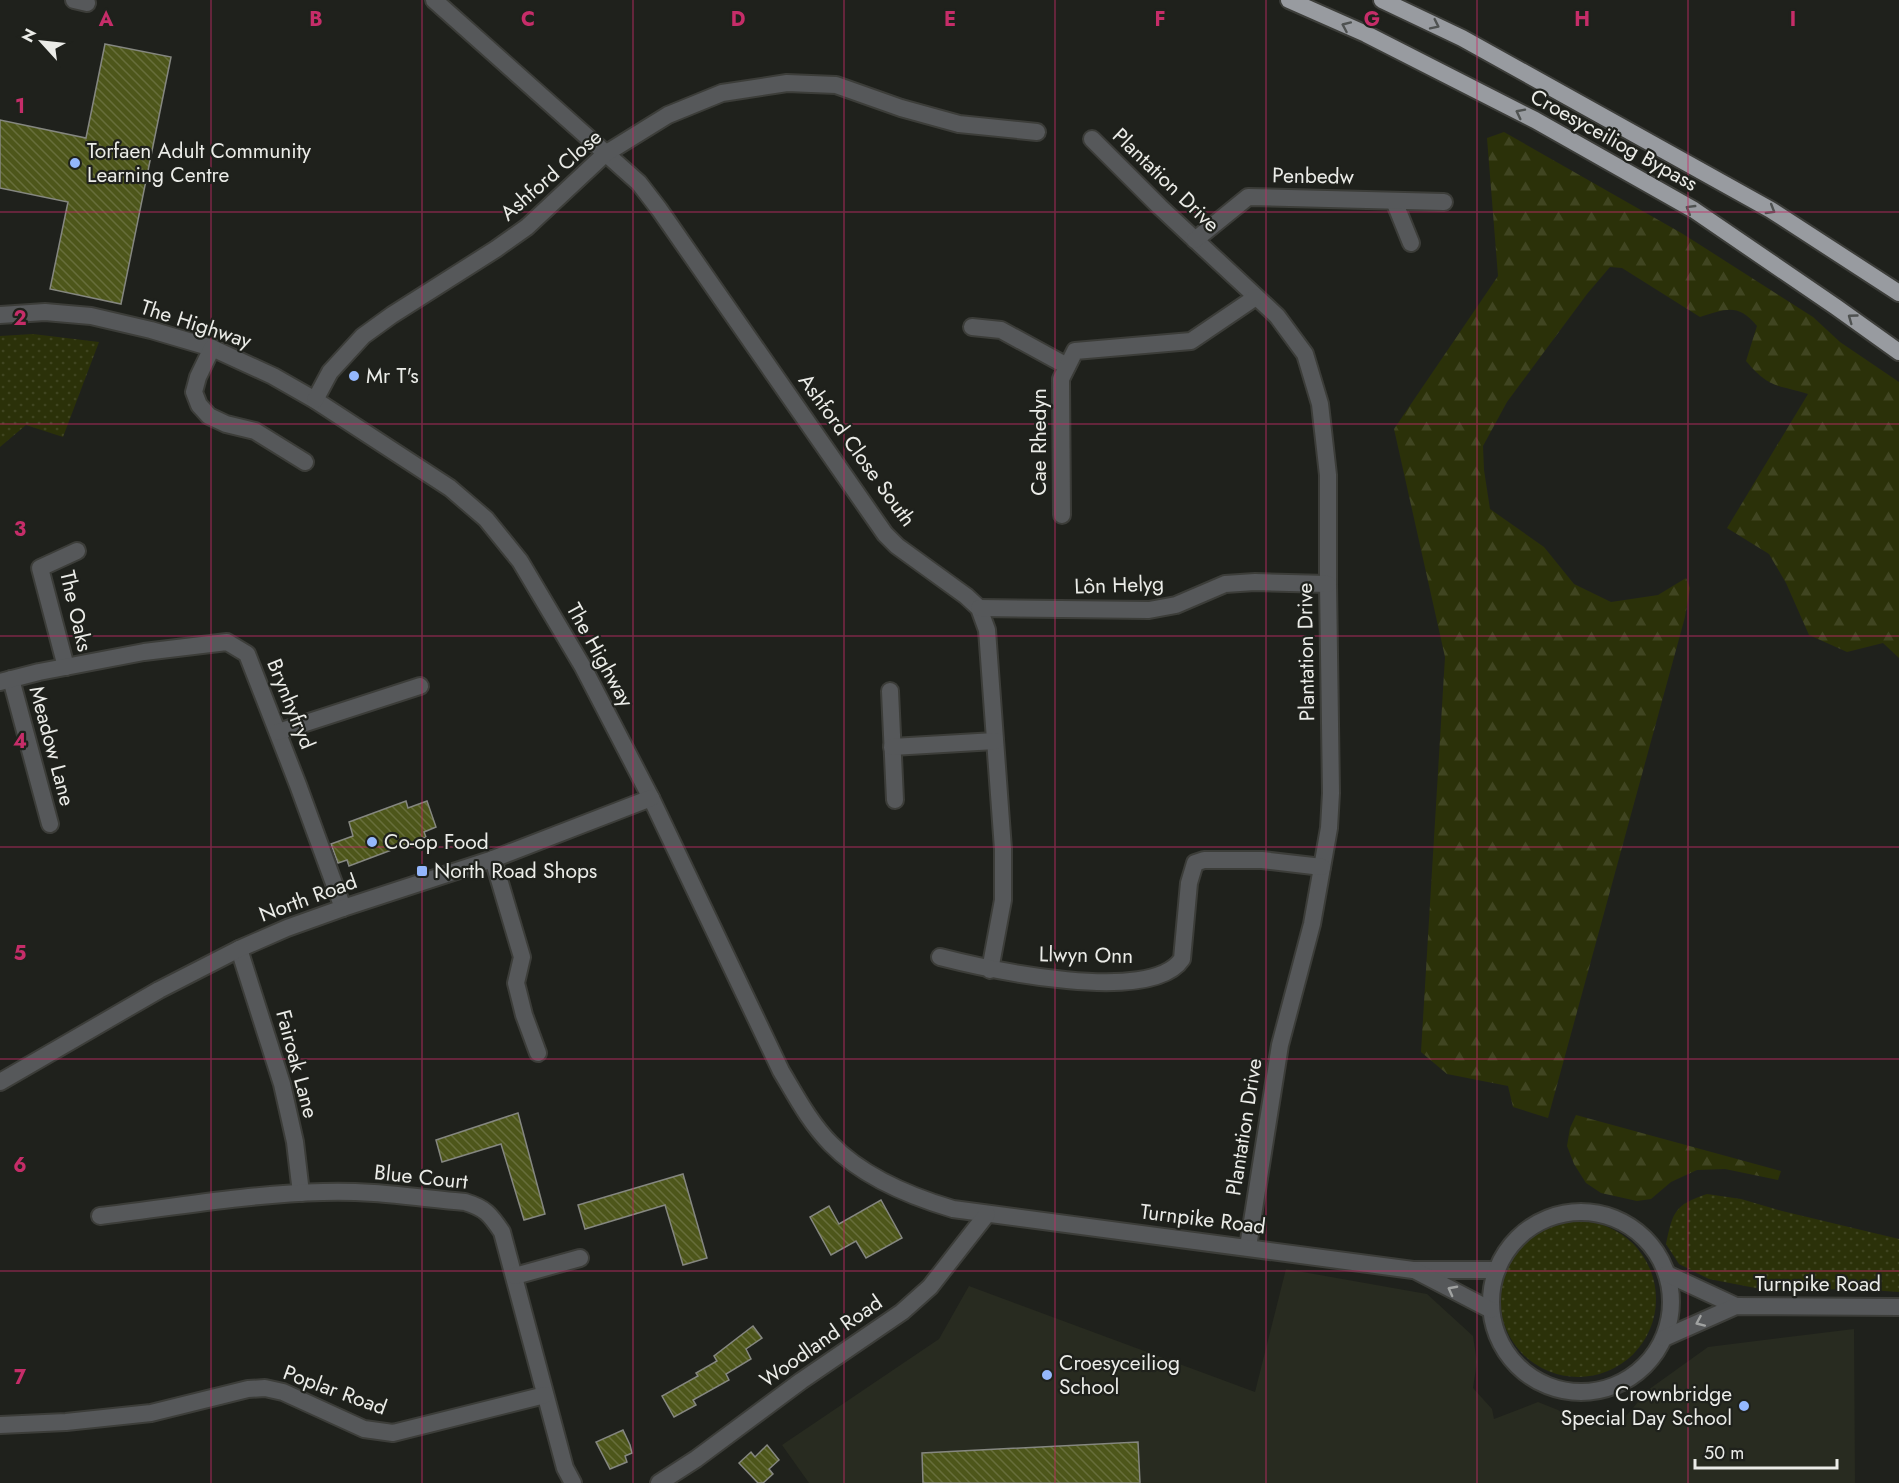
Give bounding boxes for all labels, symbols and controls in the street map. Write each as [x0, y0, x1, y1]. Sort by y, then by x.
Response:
text: A [98, 5, 114, 34]
text: B [309, 5, 323, 34]
text: C [521, 5, 535, 34]
text: D [731, 5, 745, 34]
text: E [944, 5, 956, 34]
text: F [1154, 5, 1166, 34]
text: G [1364, 5, 1380, 34]
text: H [1574, 5, 1590, 34]
text: I [1790, 5, 1796, 34]
north arrow [12, 12, 72, 72]
one-way arrow [1428, 18, 1439, 30]
one-way arrow [1342, 21, 1353, 33]
text: N [16, 25, 42, 46]
street label: Croesyceiliog Bypass [1525, 82, 1703, 198]
text: 1 [15, 92, 25, 121]
one-way arrow [1516, 109, 1527, 120]
street label: Plantation Drive [1106, 121, 1226, 239]
street label: Ashford Close [494, 122, 609, 228]
place label: Torfaen Adult Community Learning Centre [87, 136, 312, 190]
marker: Torfaen Adult Community Learning Centre [68, 156, 82, 170]
street label: Penbedw [1272, 160, 1355, 192]
one-way arrow [1765, 203, 1775, 215]
one-way arrow [1686, 204, 1696, 216]
street label: The Highway [137, 292, 256, 356]
text: 2 [13, 304, 27, 333]
one-way arrow [1847, 314, 1858, 325]
place label: Mr T's [366, 361, 419, 391]
street label: Ashford Close South [791, 367, 923, 533]
marker: Mr T's [347, 369, 361, 383]
street label: Cae Rhedyn [1024, 388, 1054, 496]
text: 3 [14, 515, 26, 544]
street label: The Oaks [52, 568, 100, 654]
street label: Lôn Helyg [1074, 568, 1164, 602]
street label: Plantation Drive [1290, 582, 1322, 722]
street label: The Highway [559, 598, 641, 713]
street label: Brynhyfryd [259, 654, 323, 754]
street label: Meadow Lane [22, 683, 82, 809]
text: 4 [13, 727, 27, 756]
place label: Co-op Food [384, 827, 489, 857]
marker: Co-op Food [365, 835, 379, 849]
place label: North Road Shops [434, 856, 597, 886]
marker: North Road Shops [415, 864, 429, 878]
street label: North Road [255, 866, 361, 930]
text: 5 [14, 939, 27, 968]
street label: Llwyn Onn [1039, 939, 1133, 971]
street label: Fairoak Lane [268, 1007, 326, 1122]
street label: Plantation Drive [1218, 1056, 1270, 1198]
text: 6 [13, 1151, 27, 1180]
street label: Blue Court [373, 1157, 469, 1197]
street label: Turnpike Road [1139, 1196, 1267, 1242]
street label: Turnpike Road [1755, 1269, 1881, 1299]
one-way arrow [1448, 1286, 1458, 1297]
street label: Woodland Road [754, 1288, 888, 1394]
one-way arrow [1696, 1314, 1707, 1326]
place label: Croesyceiliog School [1059, 1348, 1180, 1402]
street label: Poplar Road [279, 1357, 391, 1423]
text: 7 [14, 1363, 27, 1392]
marker: Croesyceiliog School [1040, 1368, 1054, 1382]
place label: Crownbridge Special Day School [1561, 1379, 1732, 1433]
marker: Crownbridge Special Day School [1737, 1399, 1751, 1413]
scale bar [1695, 1432, 1838, 1470]
text: 50 m [1704, 1440, 1744, 1466]

